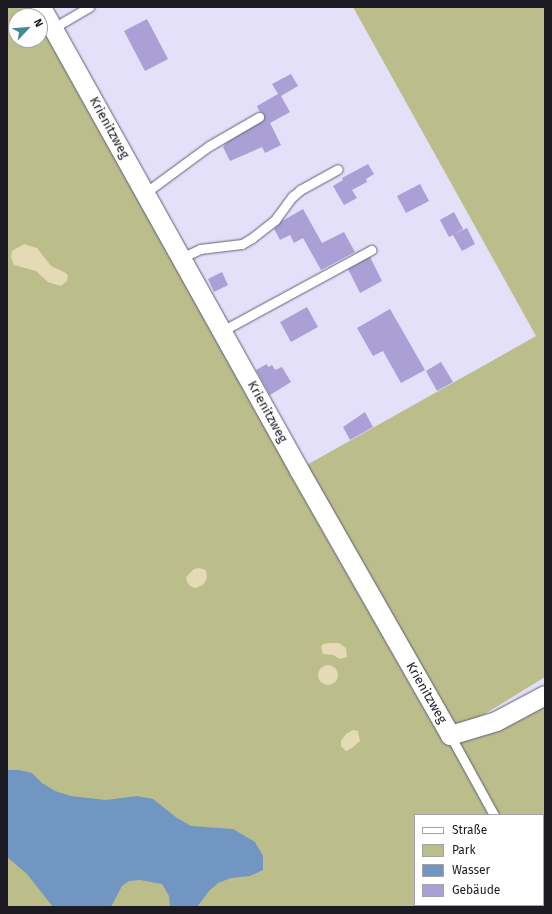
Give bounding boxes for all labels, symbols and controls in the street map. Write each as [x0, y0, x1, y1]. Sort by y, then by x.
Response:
north arrow [8, 8, 48, 48]
text: N [31, 17, 46, 29]
street label: Krienitzweg [86, 94, 132, 162]
street label: Krienitzweg [244, 378, 290, 446]
street label: Krienitzweg [402, 660, 450, 726]
legend [414, 814, 544, 906]
text: Straße [452, 823, 487, 837]
text: Park [452, 843, 476, 857]
text: Wasser [452, 863, 490, 877]
text: Gebäude [452, 883, 500, 897]

